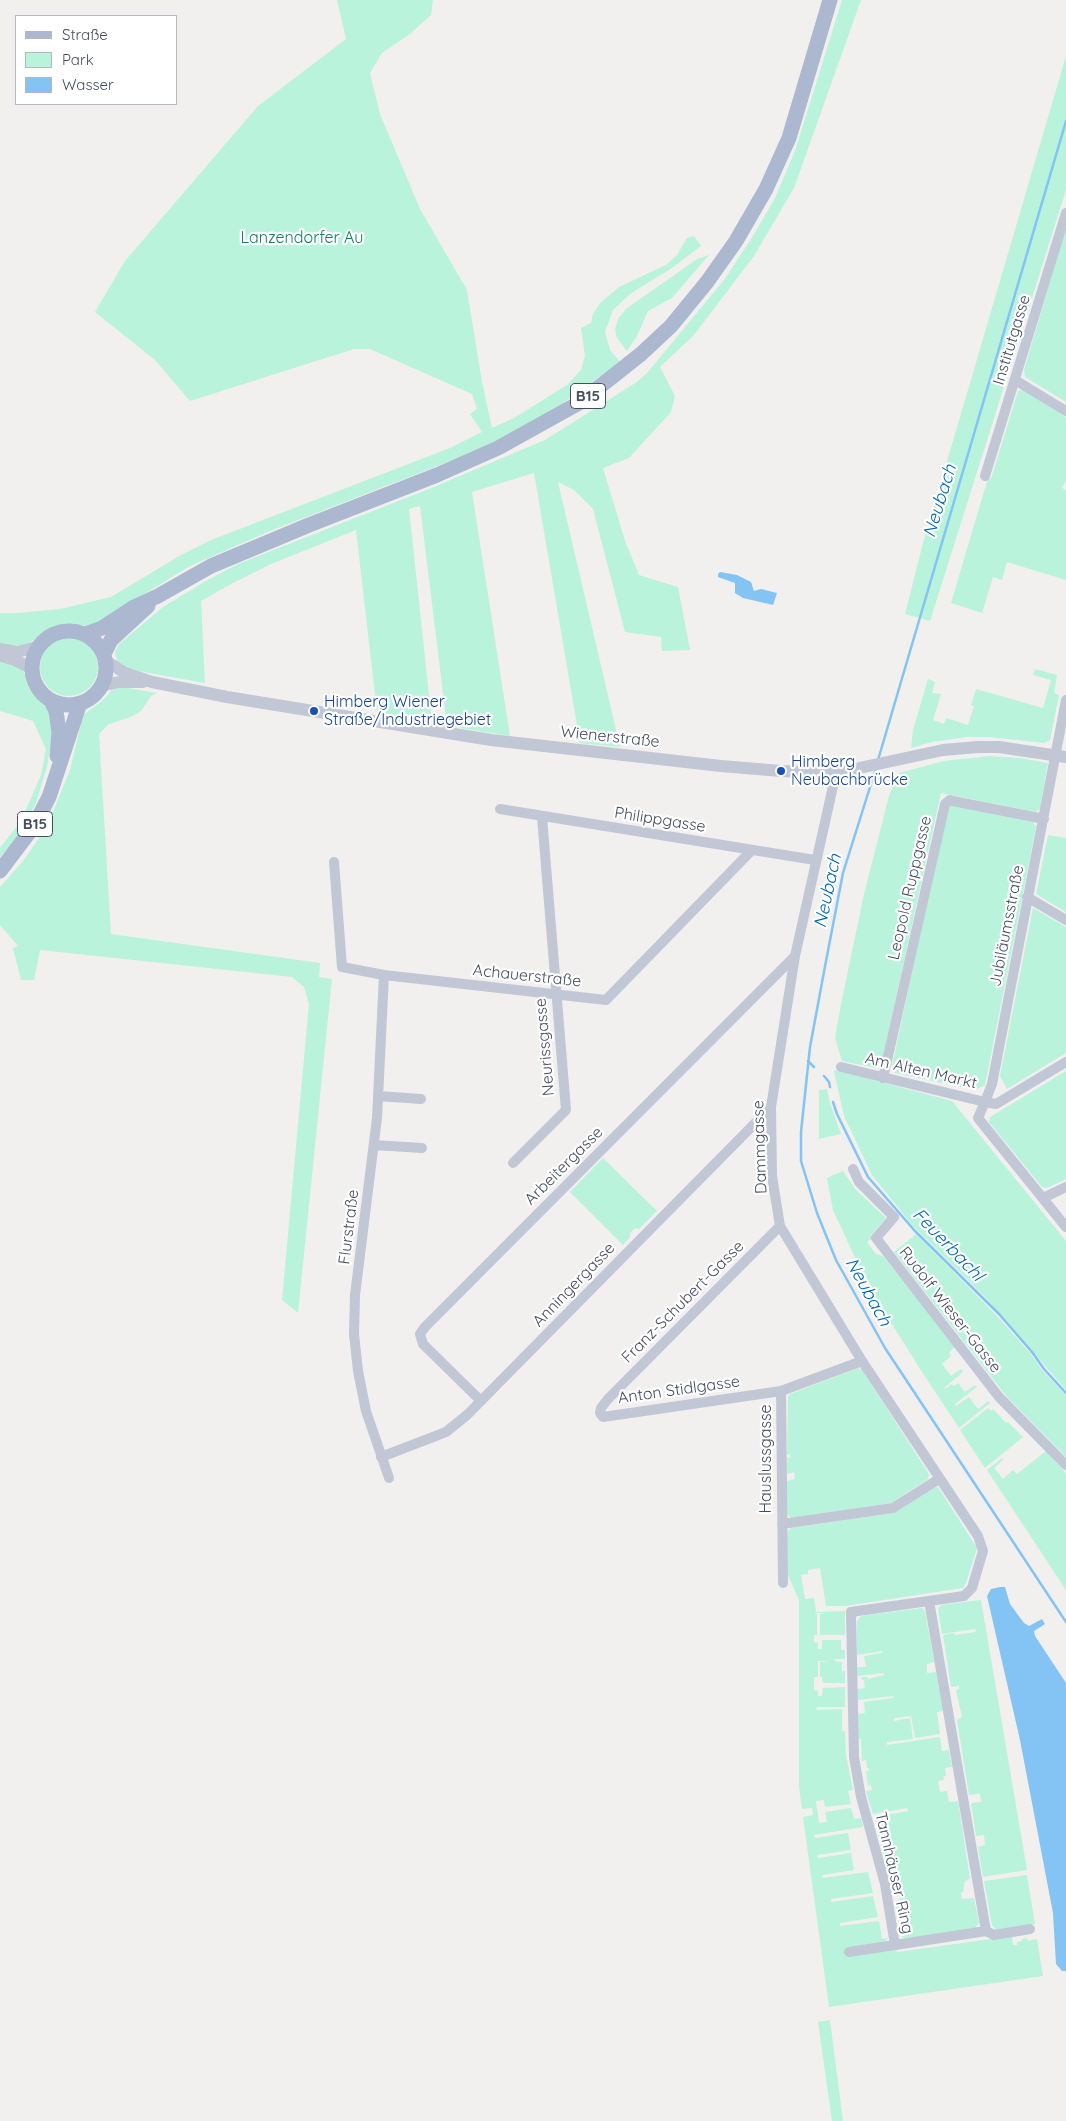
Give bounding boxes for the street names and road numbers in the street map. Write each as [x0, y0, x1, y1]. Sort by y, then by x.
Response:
street label: Institutgasse [989, 293, 1035, 387]
road number: B15 [570, 384, 606, 408]
street label: Wienerstraße [559, 722, 661, 752]
street label: Philippgasse [613, 803, 707, 837]
road number: B15 [18, 812, 52, 836]
street label: Leopold Ruppgasse [884, 814, 936, 962]
street label: Jubiläumsstraße [986, 864, 1028, 988]
street label: Achauerstraße [472, 961, 582, 991]
street label: Neurissgasse [531, 997, 559, 1097]
street label: Am Alten Markt [863, 1049, 979, 1093]
street label: Dammgasse [749, 1100, 771, 1194]
street label: Arbeitergasse [521, 1123, 607, 1209]
street label: Flurstraße [335, 1188, 363, 1266]
street label: Franz-Schubert-Gasse [618, 1237, 748, 1367]
street label: Anningergasse [529, 1239, 619, 1331]
street label: Rudolf Wieser-Gasse [895, 1243, 1005, 1377]
street label: Anton Stidlgasse [617, 1372, 741, 1408]
street label: Hauslussgasse [756, 1404, 776, 1514]
street label: Tannhäuser Ring [871, 1810, 917, 1936]

